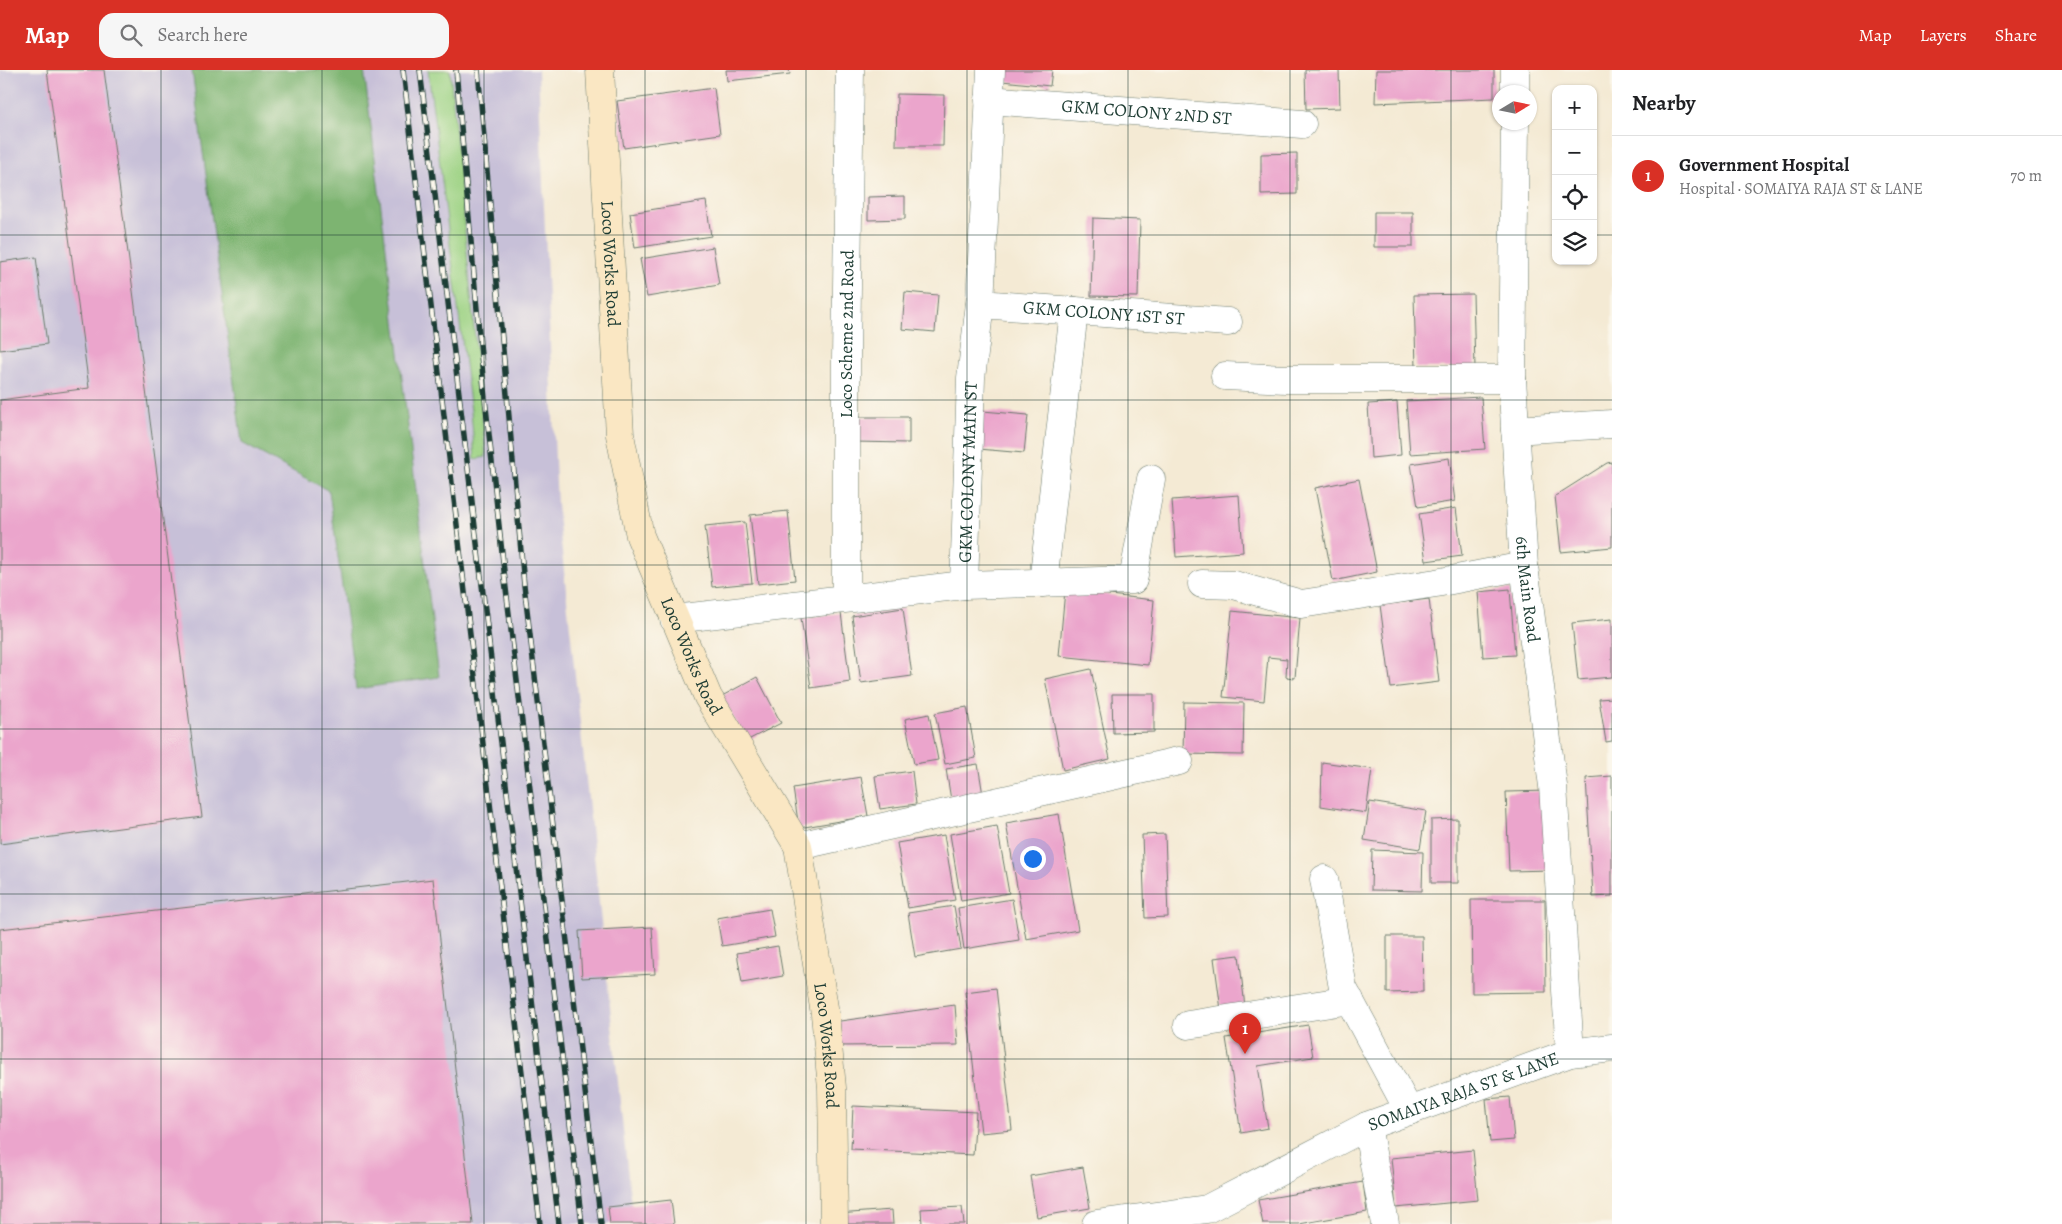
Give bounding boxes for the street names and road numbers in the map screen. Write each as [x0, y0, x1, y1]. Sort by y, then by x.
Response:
street label: GKM COLONY 2ND ST [1061, 94, 1233, 131]
street label: Loco Works Road [595, 200, 626, 328]
street label: Loco Scheme 2nd Road [834, 249, 860, 418]
street label: GKM COLONY 1ST ST [1022, 295, 1186, 331]
street label: GKM COLONY MAIN ST [953, 381, 983, 563]
street label: 6th Main Road [1510, 535, 1546, 644]
street label: Loco Works Road [655, 593, 728, 720]
street label: Loco Works Road [808, 981, 844, 1109]
street label: SOMAIYA RAJA ST & LANE [1365, 1046, 1562, 1137]

